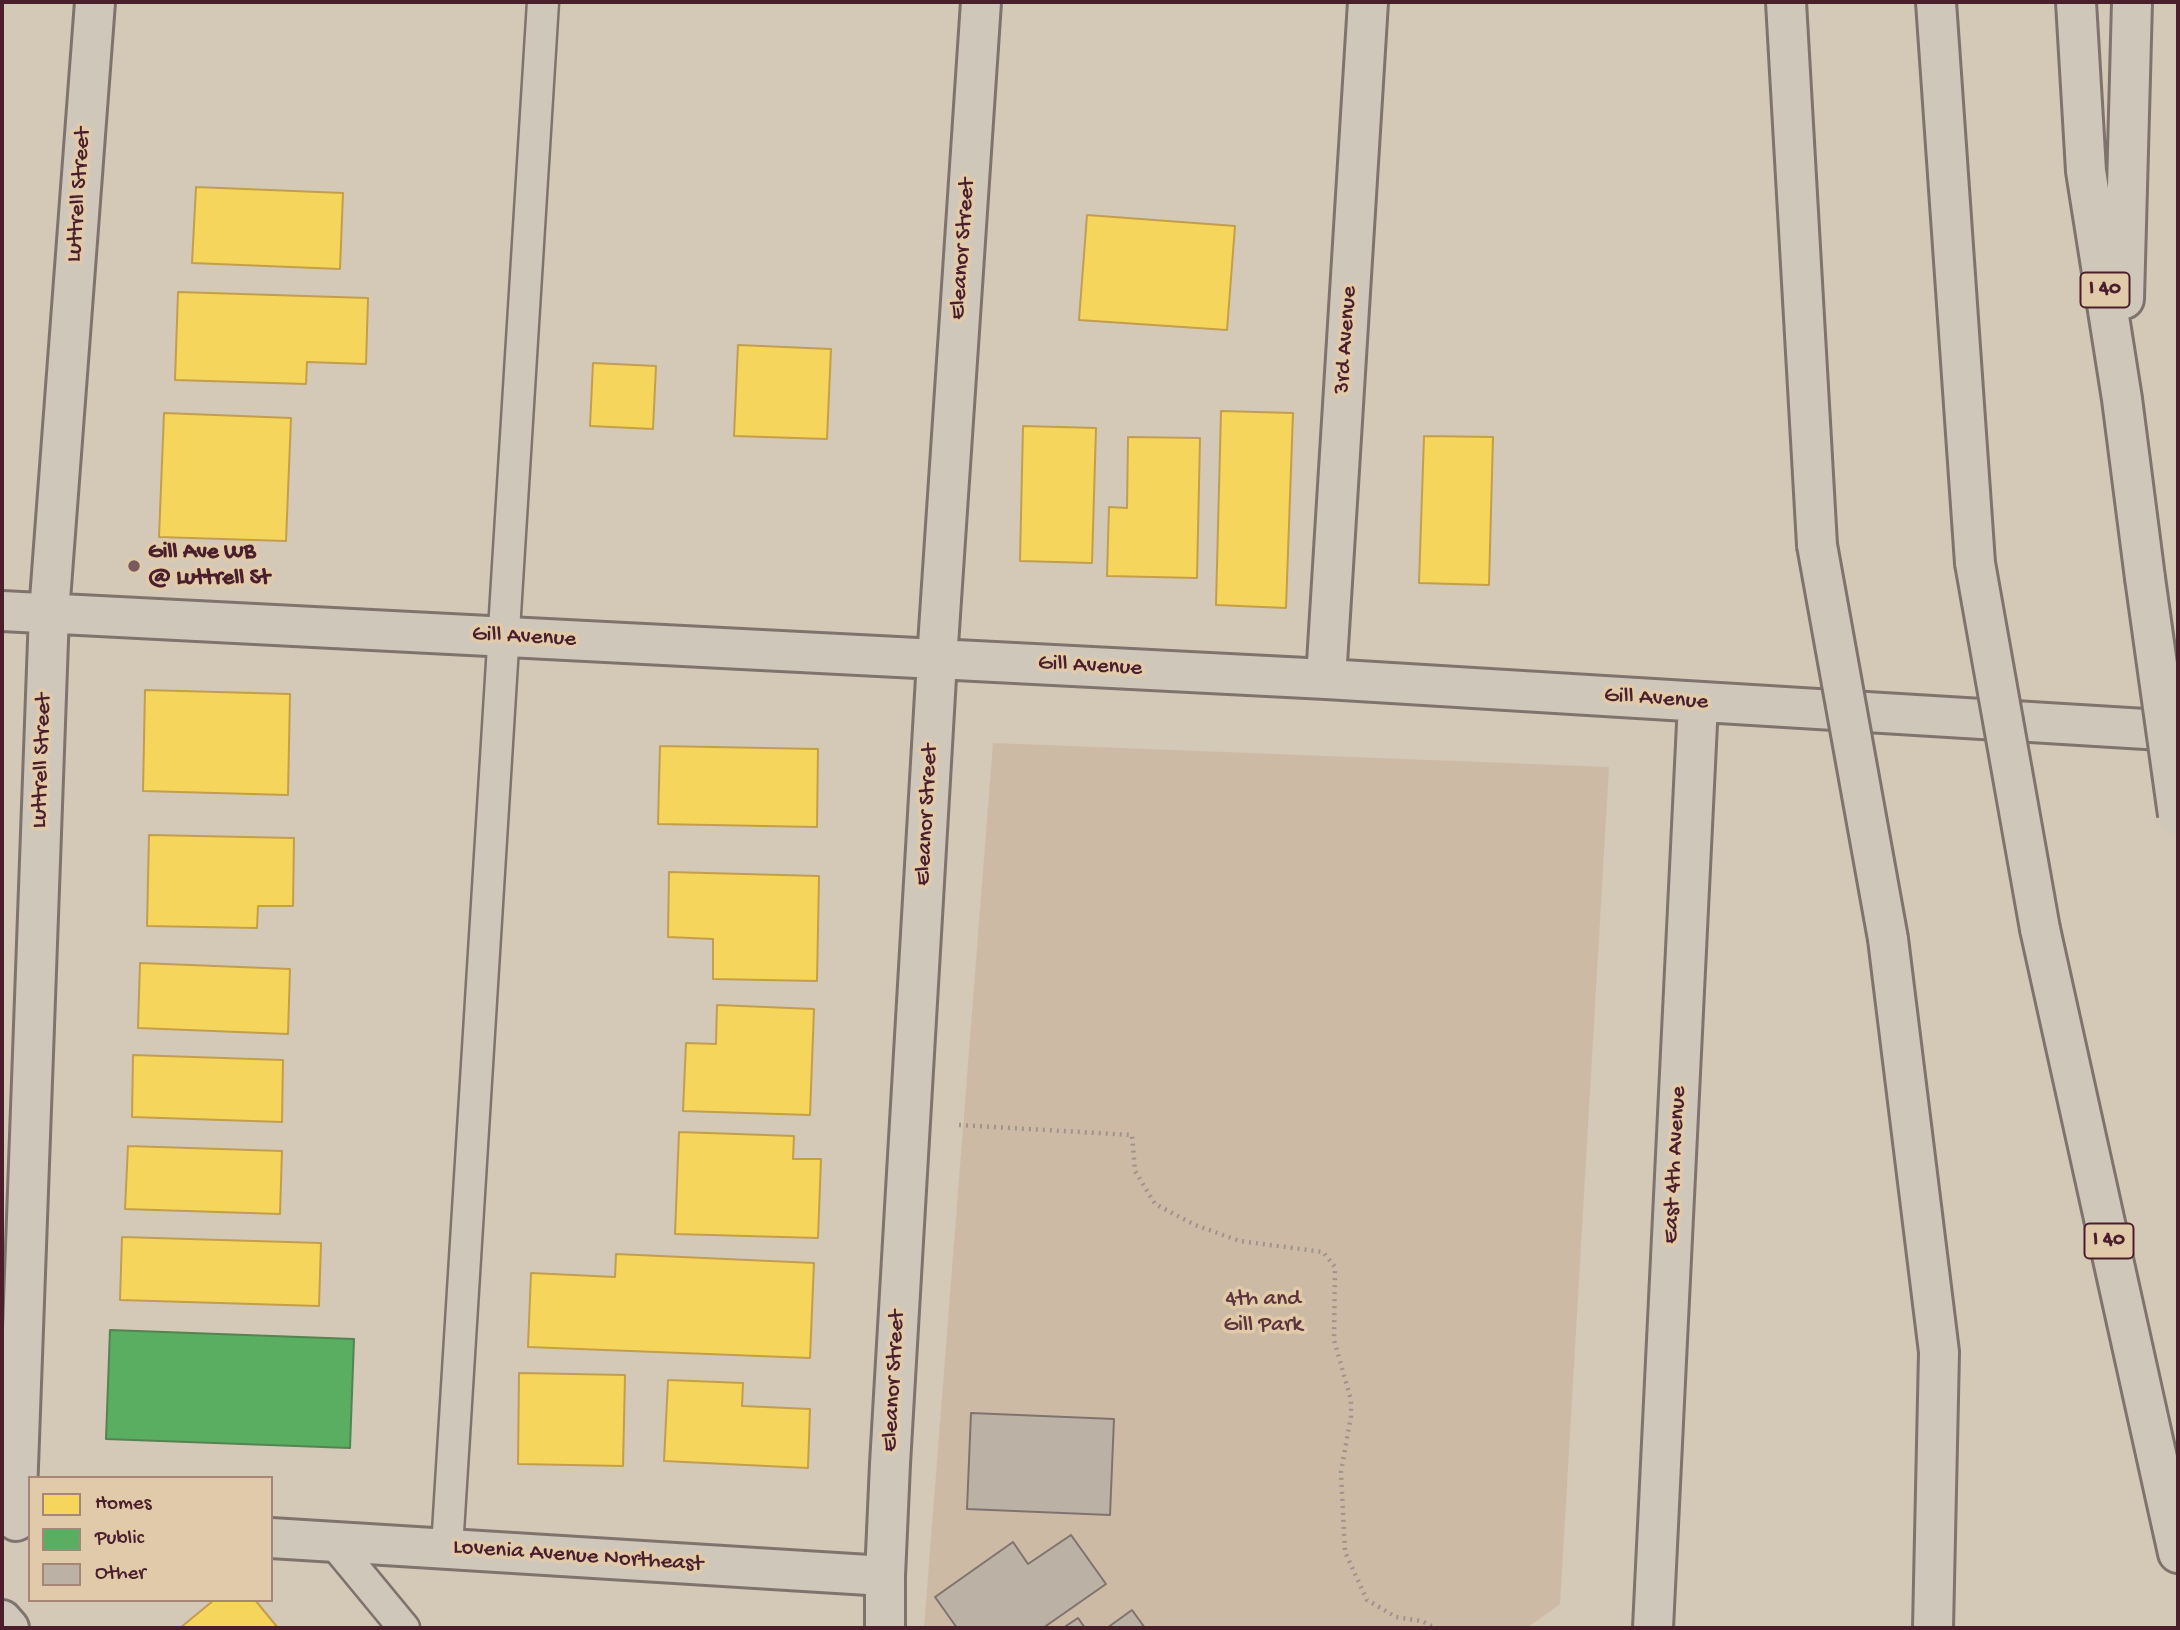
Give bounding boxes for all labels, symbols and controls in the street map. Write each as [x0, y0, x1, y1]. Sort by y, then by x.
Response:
street label: Luttrell Street [62, 127, 98, 263]
street label: Eleanor Street [945, 177, 983, 321]
road number: I 40 [2080, 272, 2130, 308]
street label: 3rd Avenue [1329, 285, 1365, 395]
place label: Gill Ave WB @ Luttrell St [148, 539, 270, 593]
marker: Gill Ave WB @ Luttrell St [126, 558, 142, 574]
street label: Gill Avenue [471, 621, 577, 655]
street label: Gill Avenue [1037, 650, 1143, 684]
street label: Gill Avenue [1603, 683, 1709, 717]
street label: Luttrell Street [27, 693, 59, 829]
street label: Eleanor Street [911, 743, 945, 887]
street label: East 4th Avenue [1658, 1086, 1694, 1244]
road number: I 40 [2084, 1224, 2134, 1258]
park label: 4th and Gill Park [1224, 1286, 1302, 1340]
street label: Eleanor Street [878, 1309, 912, 1453]
legend [28, 1476, 273, 1602]
text: Homes [95, 1492, 151, 1517]
text: Public [95, 1527, 144, 1552]
street label: Lovenia Avenue Northeast [452, 1534, 704, 1580]
text: Other [95, 1562, 146, 1587]

